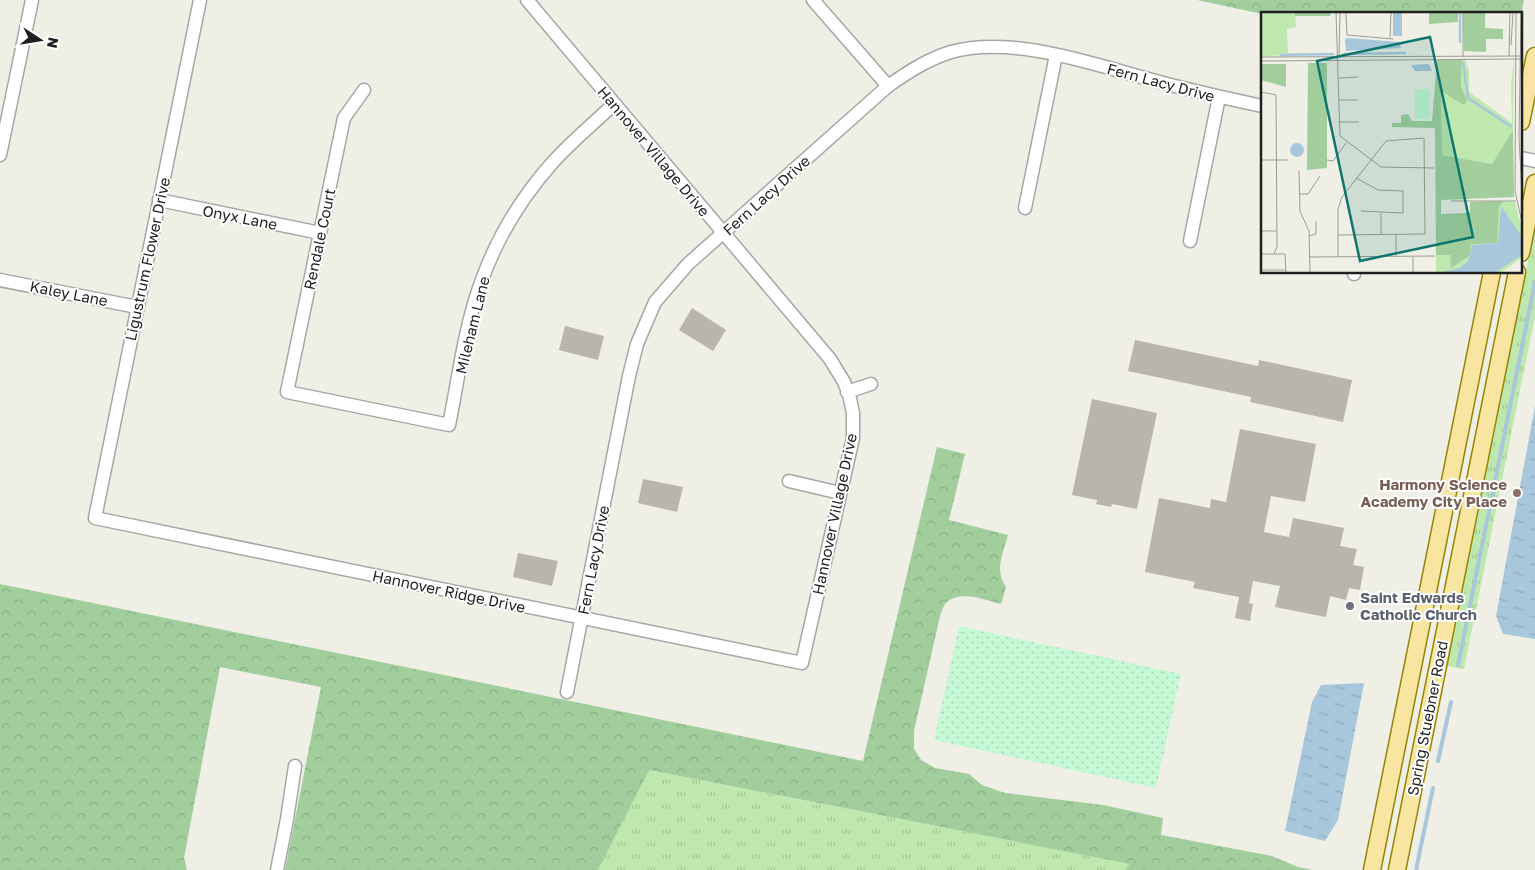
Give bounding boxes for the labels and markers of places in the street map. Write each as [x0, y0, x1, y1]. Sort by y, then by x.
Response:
place label: Harmony Science Academy City Place [1361, 475, 1507, 510]
marker: Harmony Science Academy City Place [1511, 487, 1523, 499]
place label: Saint Edwards Catholic Church [1360, 588, 1477, 623]
marker: Saint Edwards Catholic Church [1344, 600, 1356, 612]

